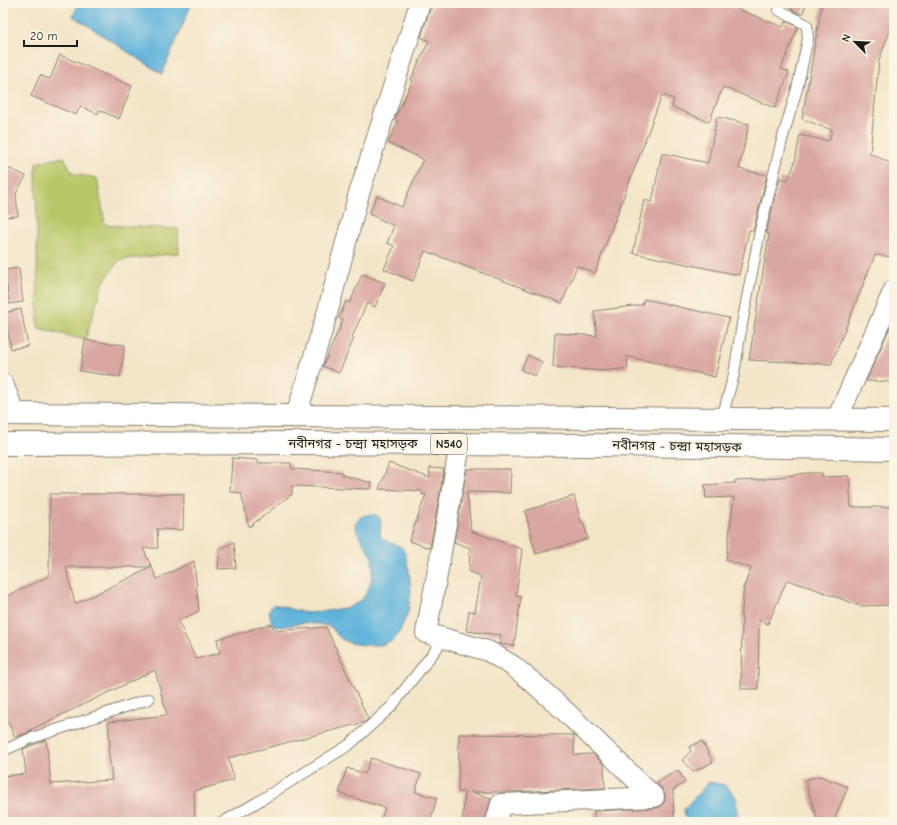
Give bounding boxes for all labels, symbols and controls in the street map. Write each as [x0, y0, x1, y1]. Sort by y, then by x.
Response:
scale bar [24, 22, 77, 48]
north arrow [835, 22, 875, 62]
text: 20 m [30, 29, 58, 43]
text: N [839, 32, 854, 44]
road number: N540 [431, 434, 467, 454]
street label: নবীনগর - চন্দ্রা মহাসড়ক [287, 436, 418, 451]
street label: নবীনগর - চন্দ্রা মহাসড়ক [611, 437, 742, 455]

